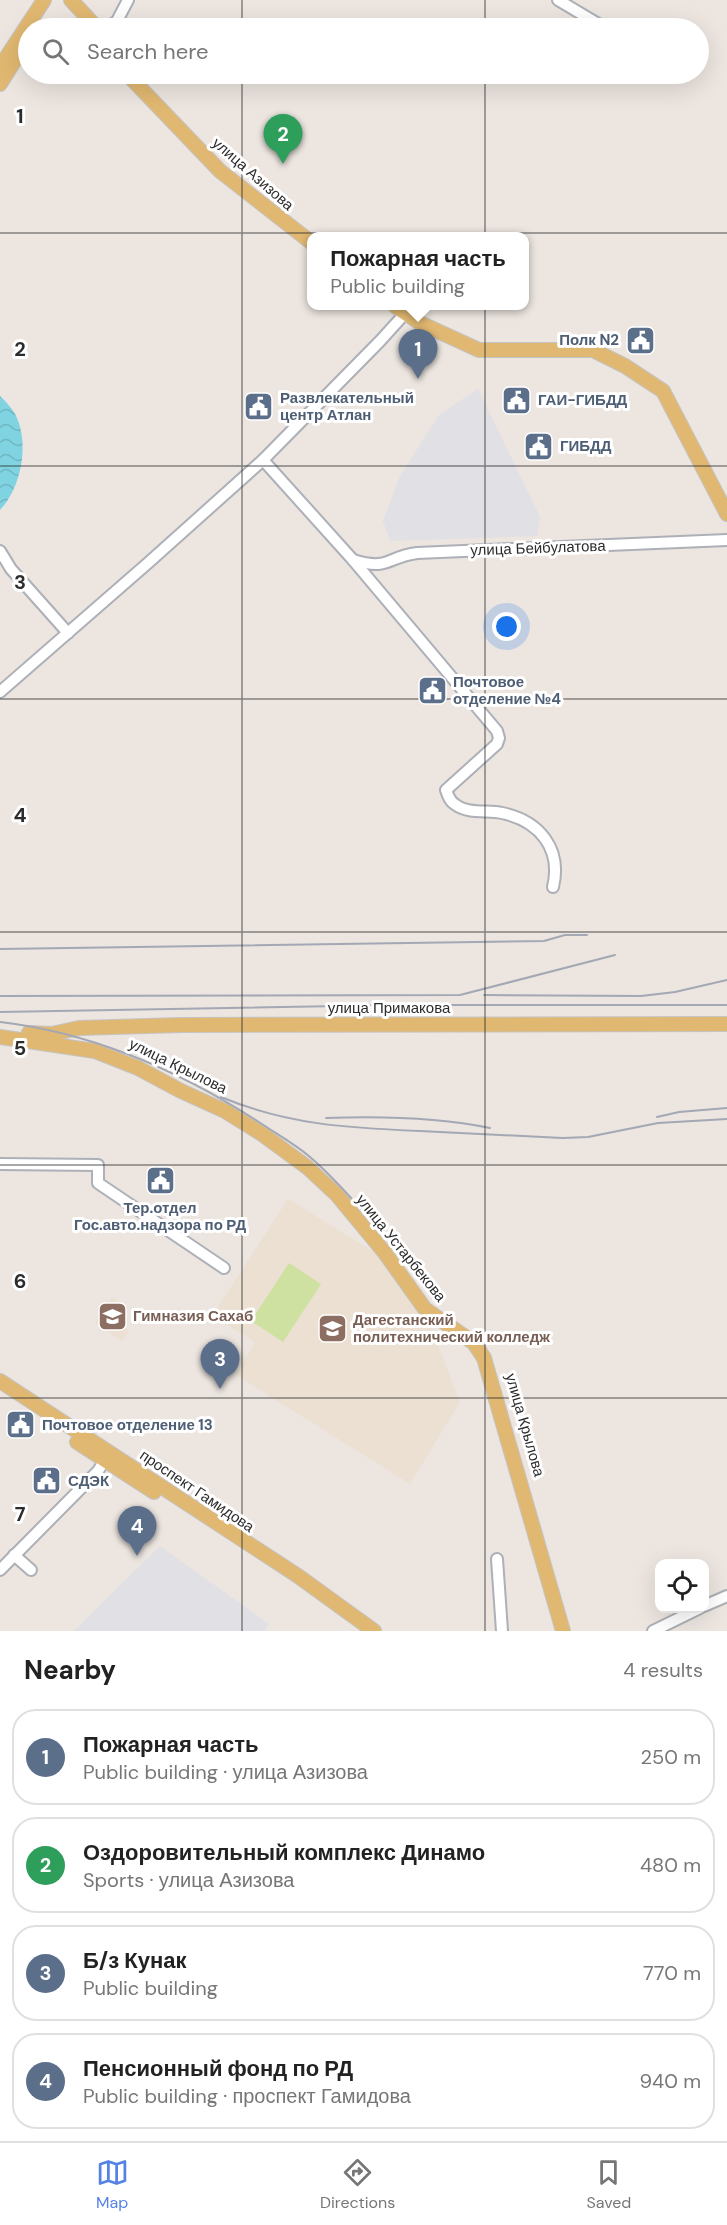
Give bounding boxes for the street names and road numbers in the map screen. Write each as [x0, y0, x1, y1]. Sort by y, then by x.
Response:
street label: улица Азизова [208, 133, 298, 215]
street label: улица Бейбулатова [470, 536, 607, 560]
street label: улица Примакова [328, 998, 451, 1018]
street label: улица Крылова [126, 1034, 231, 1099]
street label: улица Устарбекова [351, 1190, 451, 1306]
street label: улица Крылова [501, 1371, 549, 1480]
street label: проспект Гамидова [136, 1445, 259, 1537]

